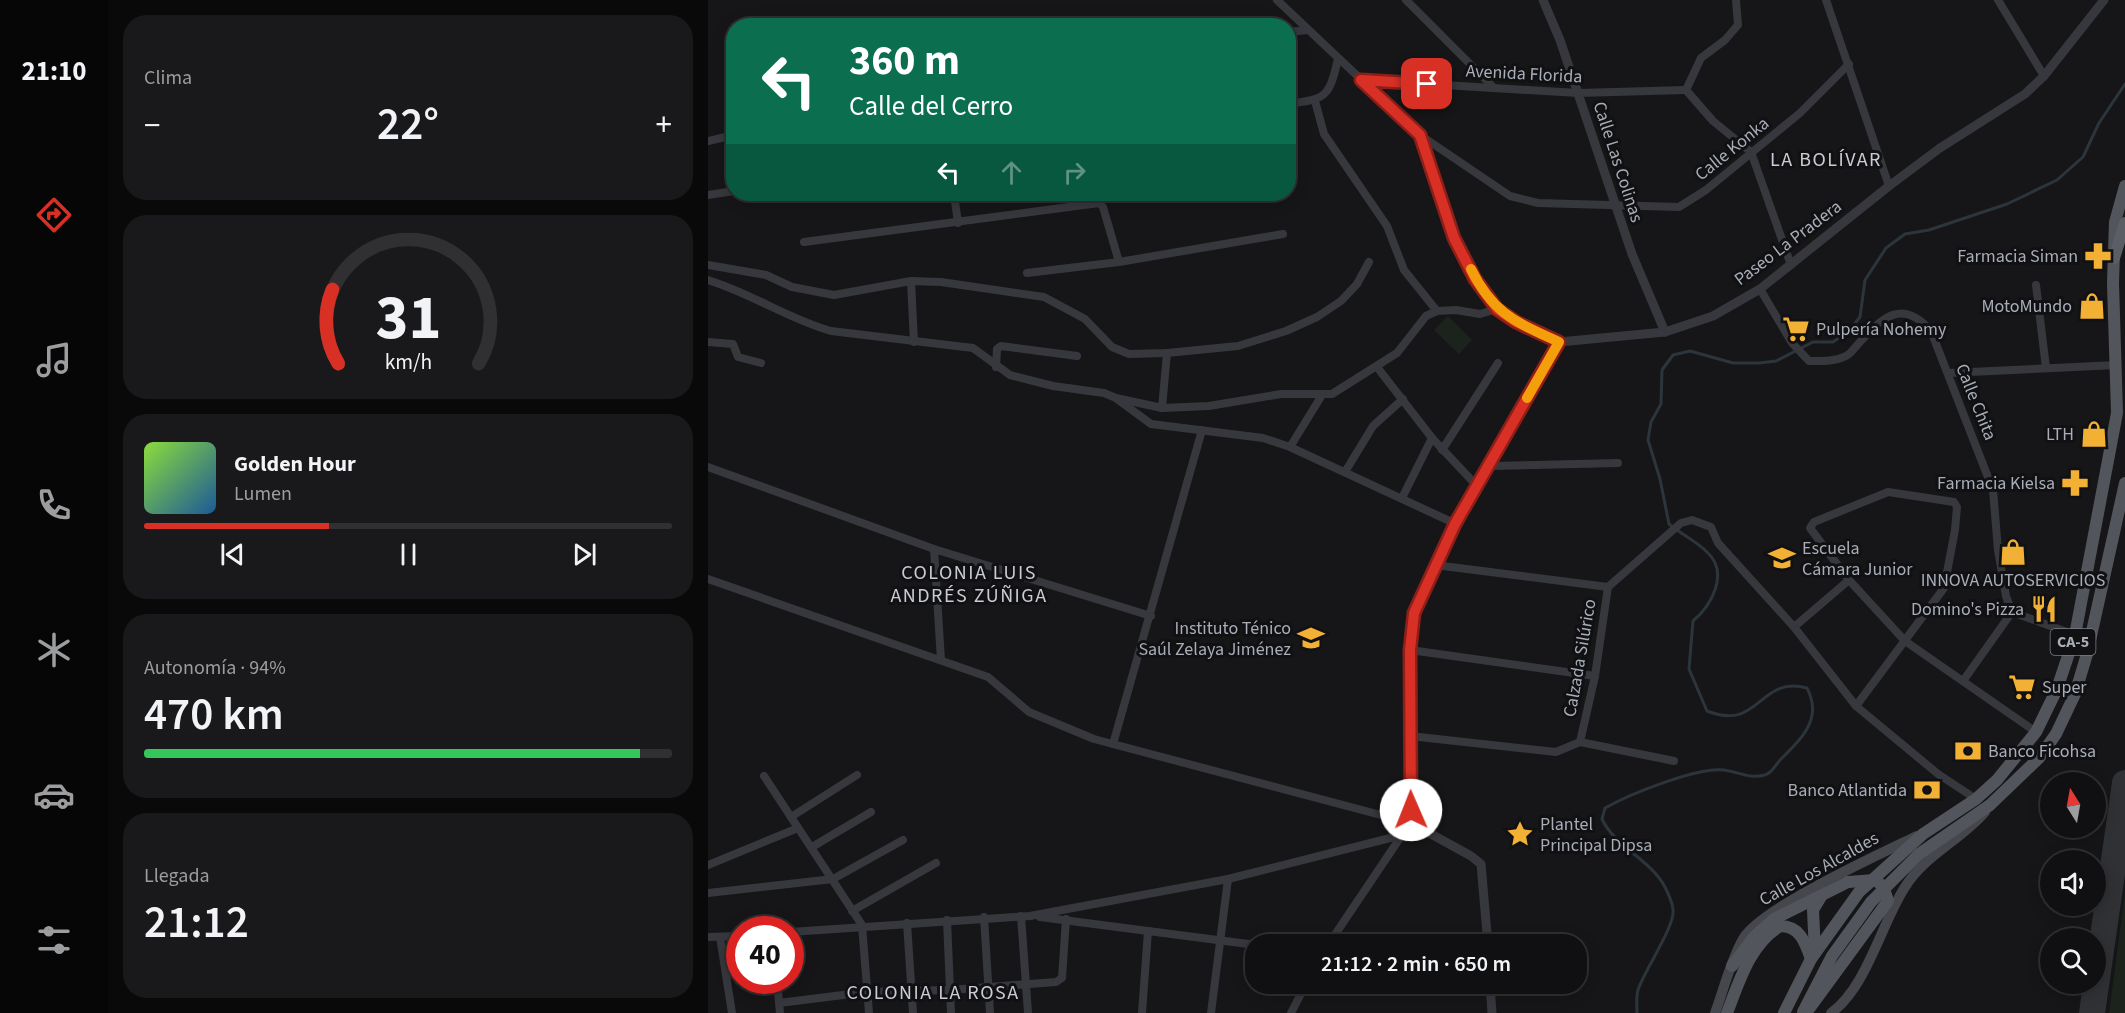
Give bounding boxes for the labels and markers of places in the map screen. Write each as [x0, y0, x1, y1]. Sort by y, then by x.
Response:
pin [1401, 58, 1452, 109]
pharmacy icon: Farmacia Siman [2083, 241, 2113, 271]
place label: Farmacia Siman [1957, 244, 2078, 269]
shop icon: MotoMundo [2077, 291, 2107, 321]
place label: MotoMundo [1981, 294, 2072, 319]
supermarket icon: Pulpería Nohemy [1781, 314, 1811, 344]
place label: Pulpería Nohemy [1816, 317, 1947, 342]
shop icon: LTH [2079, 419, 2109, 449]
place label: LTH [2046, 422, 2074, 447]
pharmacy icon: Farmacia Kielsa [2060, 468, 2090, 498]
place label: Farmacia Kielsa [1937, 471, 2055, 496]
place label: Escuela Cámara Junior [1802, 536, 1913, 582]
shop icon: INNOVA AUTOSERVICIOS [1998, 537, 2028, 567]
school or university icon: Escuela Cámara Junior [1767, 543, 1797, 573]
place label: INNOVA AUTOSERVICIOS [1921, 568, 2105, 593]
restaurant icon: Domino's Pizza [2029, 594, 2059, 624]
place label: Domino's Pizza [1911, 597, 2024, 622]
place label: Instituto Ténico Saúl Zelaya Jiménez [1138, 616, 1291, 662]
school or university icon: Instituto Ténico Saúl Zelaya Jiménez [1296, 623, 1326, 653]
supermarket icon: Super [2007, 672, 2037, 702]
place label: Super [2042, 675, 2087, 700]
bank icon: Banco Ficohsa [1953, 736, 1983, 766]
place label: Banco Ficohsa [1988, 739, 2096, 764]
bank icon: Banco Atlantida [1912, 775, 1942, 805]
place label: Banco Atlantida [1788, 778, 1907, 803]
place label: Plantel Principal Dipsa [1540, 812, 1652, 858]
place icon: Plantel Principal Dipsa [1505, 819, 1535, 849]

